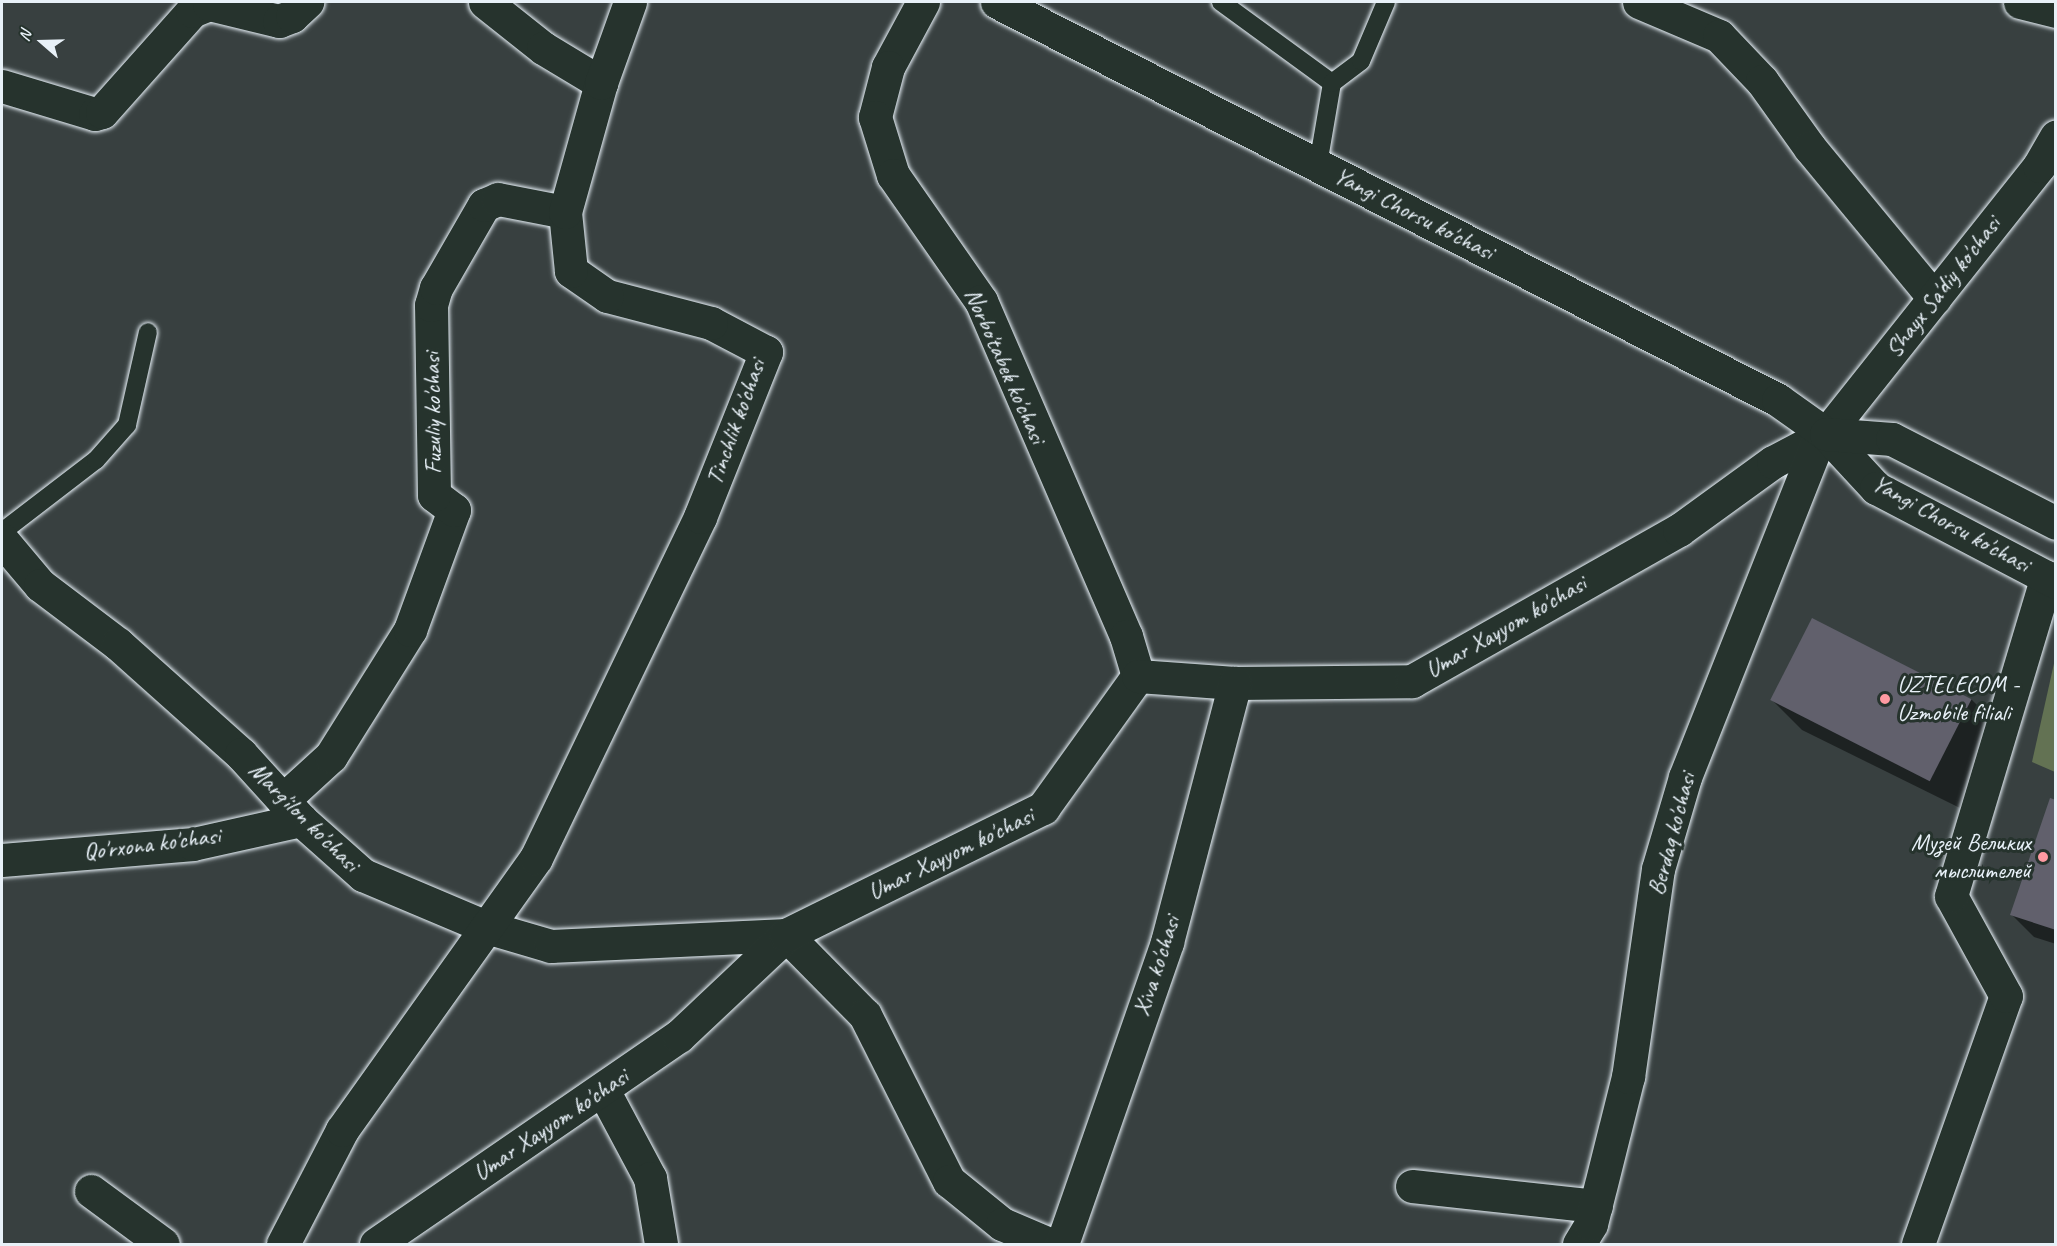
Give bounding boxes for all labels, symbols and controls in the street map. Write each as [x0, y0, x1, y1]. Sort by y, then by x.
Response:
north arrow [12, 12, 72, 72]
text: N [14, 28, 36, 44]
street label: Yangi Chorsu ko'chasi [1329, 161, 1499, 267]
street label: Shayx Sa'diy ko'chasi [1879, 211, 2007, 363]
street label: Norbo'tabek ko'chasi [958, 284, 1052, 448]
street label: Fuzuliy ko'chasi [418, 352, 448, 474]
street label: Tinchlik ko'chasi [700, 355, 772, 489]
street label: Yangi Chorsu ko'chasi [1867, 469, 2035, 579]
street label: Umar Xayyom ko'chasi [1421, 569, 1591, 685]
place label: UZTELECOM - Uzmobile filiali [1897, 671, 2019, 727]
marker: UZTELECOM - Uzmobile filiali [1878, 692, 1892, 706]
street label: Marg'ilon ko'chasi [243, 756, 365, 878]
street label: Berdaq ko'chasi [1642, 770, 1702, 898]
street label: Umar Xayyom ko'chasi [864, 802, 1038, 906]
street label: Qo'rxona ko'chasi [82, 821, 222, 867]
place label: Музей Великих мыслителей [1911, 829, 2031, 885]
marker: Музей Великих мыслителей [2036, 850, 2050, 864]
street label: Xiva ko'chasi [1127, 912, 1187, 1020]
street label: Umar Xayyom ko'chasi [468, 1063, 634, 1187]

